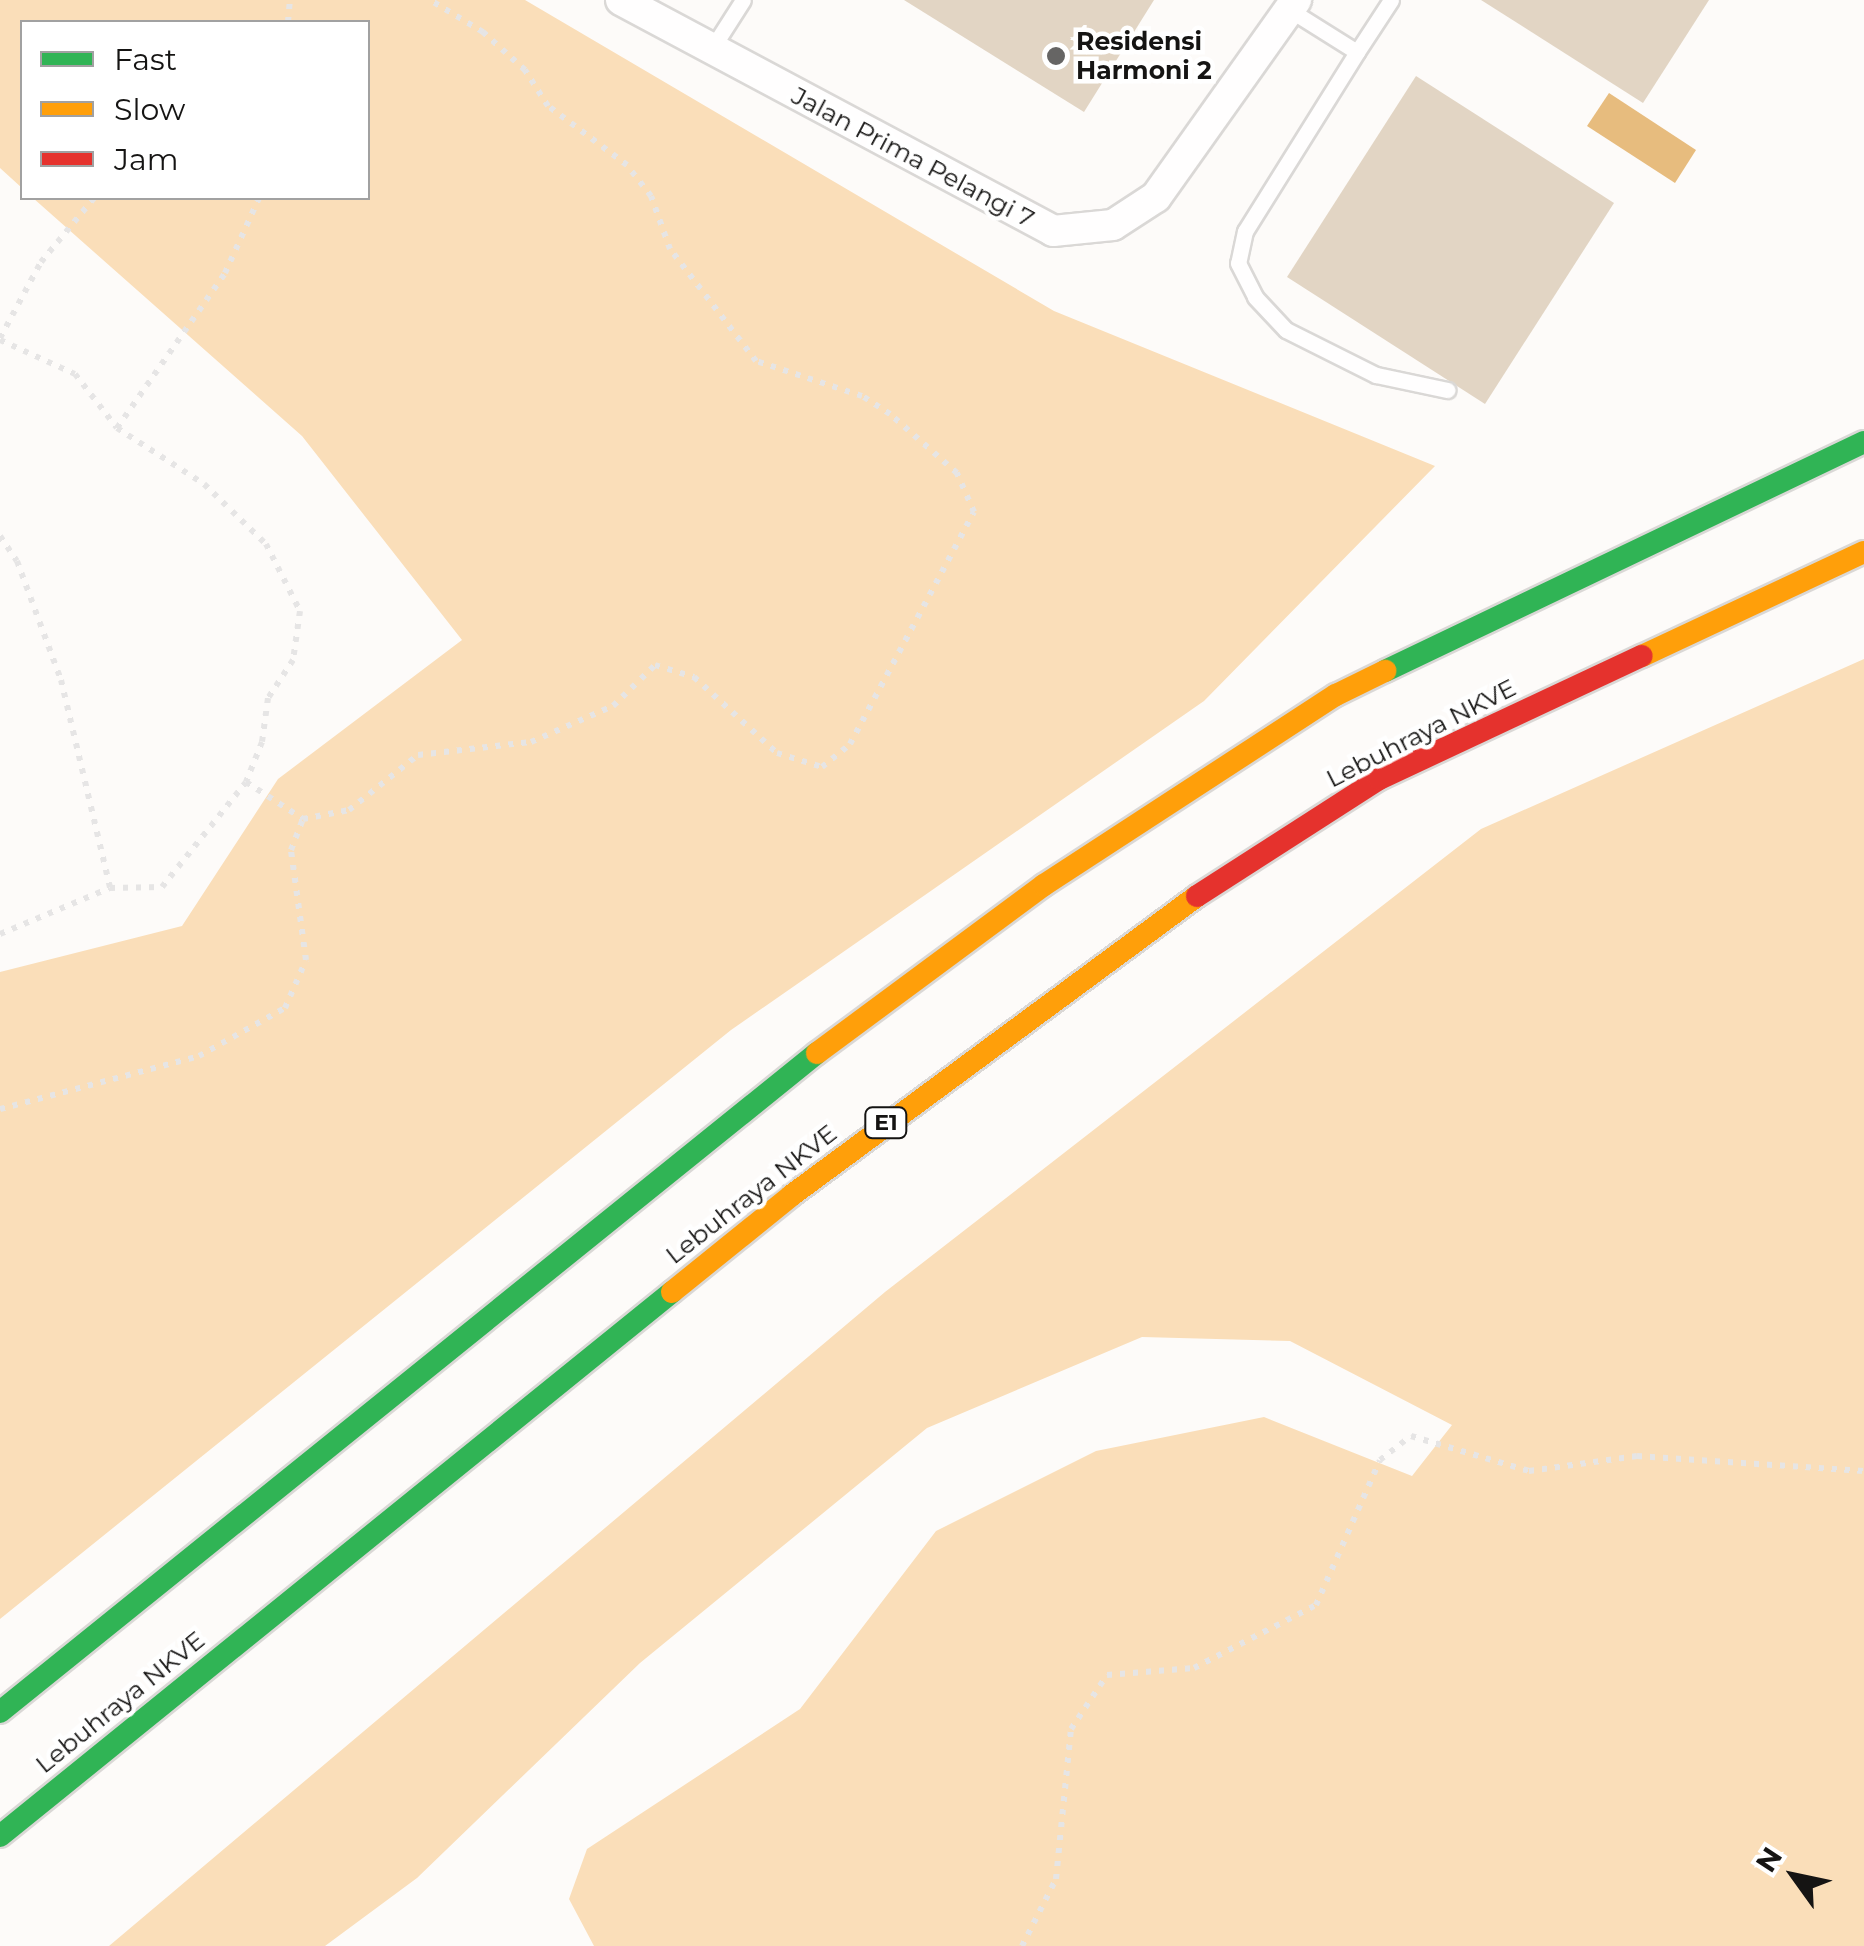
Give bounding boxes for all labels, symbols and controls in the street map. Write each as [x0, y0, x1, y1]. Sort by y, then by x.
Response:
legend [20, 20, 370, 200]
place label: Residensi Harmoni 2 [1076, 27, 1212, 86]
text: Fast [114, 41, 177, 78]
marker: Residensi Harmoni 2 [1045, 45, 1067, 67]
street label: Jalan Prima Pelangi 7 [787, 80, 1039, 234]
text: Slow [114, 91, 185, 128]
text: Jam [114, 141, 179, 178]
street label: Lebuhraya NKVE [1321, 672, 1521, 794]
road number: E1 [864, 1106, 908, 1140]
street label: Lebuhraya NKVE [659, 1118, 843, 1270]
street label: Lebuhraya NKVE [29, 1625, 211, 1779]
north arrow [1744, 1826, 1844, 1926]
text: N [1748, 1841, 1789, 1878]

